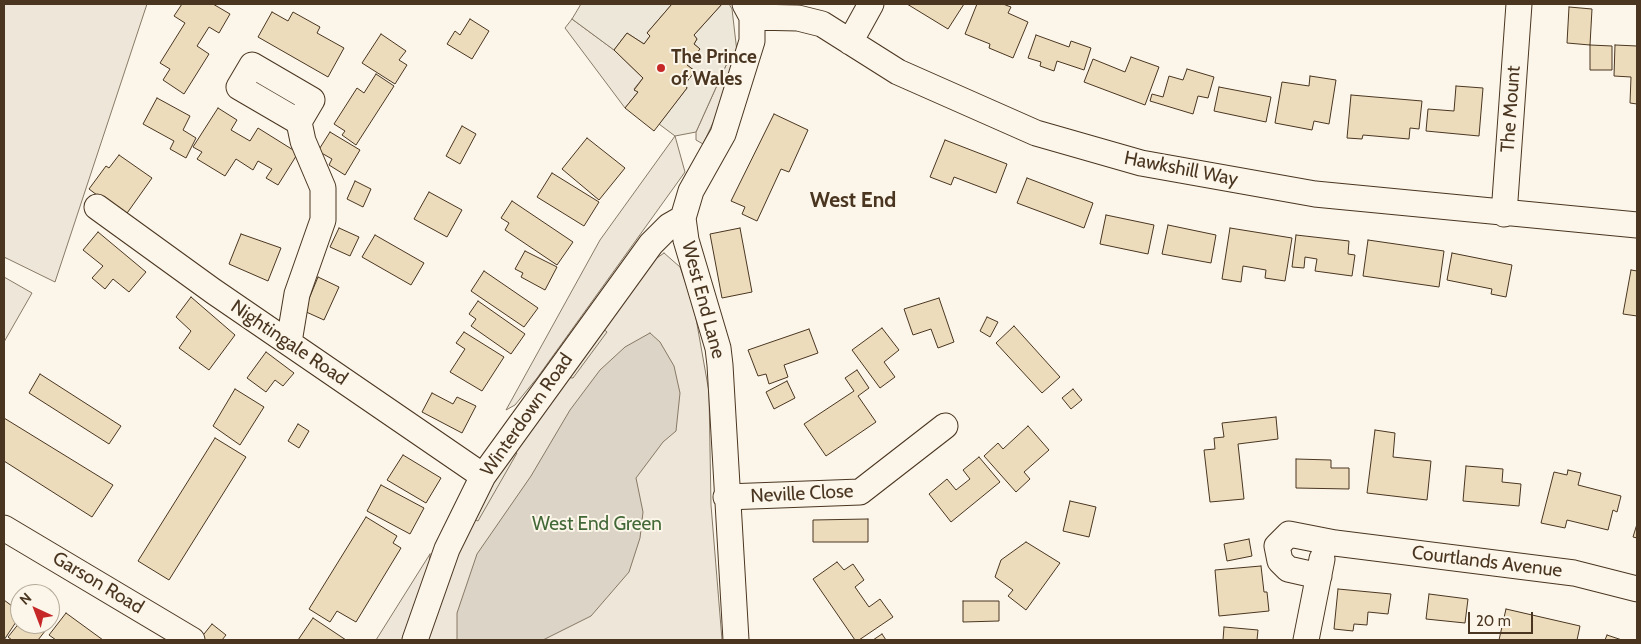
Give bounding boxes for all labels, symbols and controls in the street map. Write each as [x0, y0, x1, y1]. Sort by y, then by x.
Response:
place label: The Prince of Wales [671, 46, 757, 90]
marker: The Prince of Wales [655, 62, 667, 74]
street label: The Mount [1497, 65, 1525, 153]
street label: Hawkshill Way [1122, 147, 1240, 191]
district label: West End [810, 188, 896, 214]
street label: West End Lane [676, 239, 730, 361]
street label: Nightingale Road [226, 296, 352, 390]
street label: Winterdown Road [476, 349, 578, 481]
street label: Neville Close [750, 480, 854, 508]
park label: West End Green [532, 513, 662, 535]
street label: Courtlands Avenue [1410, 541, 1564, 583]
street label: Garson Road [48, 547, 148, 619]
north arrow [10, 584, 60, 634]
text: N [16, 589, 35, 609]
scale bar [1471, 602, 1536, 634]
text: 20 m [1476, 612, 1511, 630]

